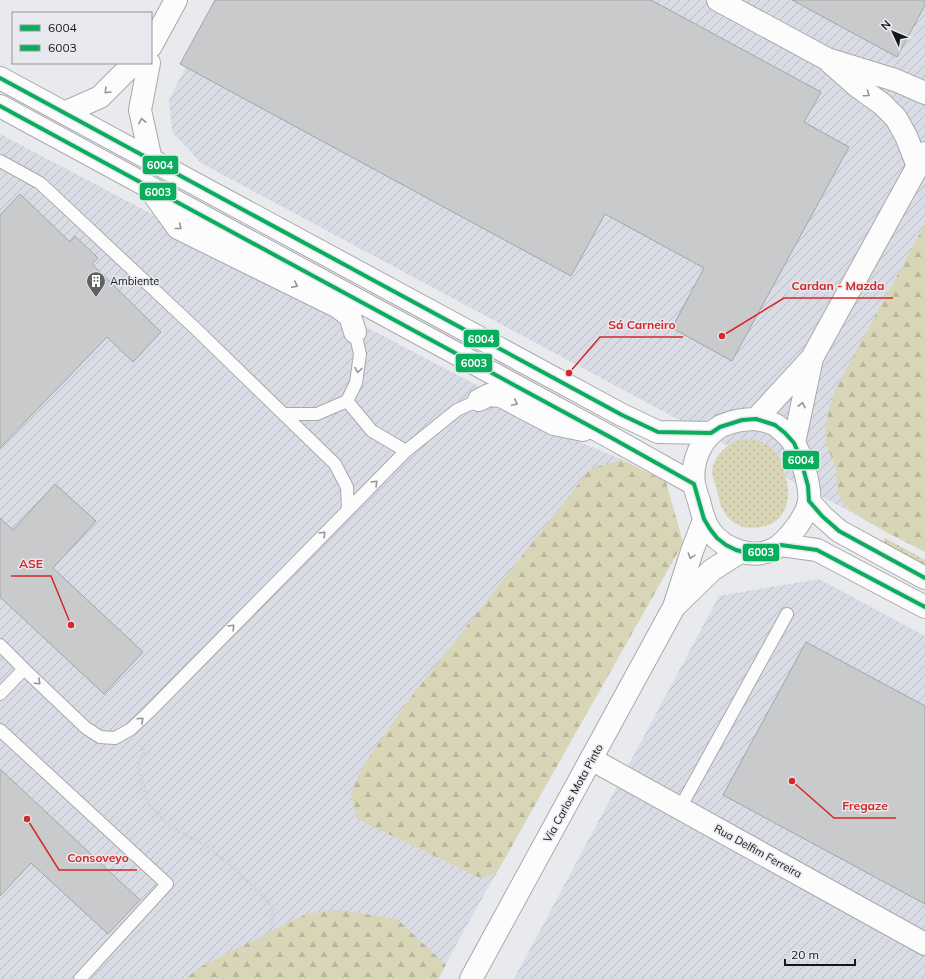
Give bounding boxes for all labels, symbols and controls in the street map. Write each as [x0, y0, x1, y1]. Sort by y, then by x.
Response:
legend [12, 12, 152, 64]
north arrow [873, 12, 913, 52]
text: N [878, 17, 894, 33]
text: 6004 [48, 20, 77, 35]
text: 6003 [48, 40, 77, 55]
one-way arrow [104, 86, 112, 94]
one-way arrow [863, 89, 870, 97]
one-way arrow [139, 118, 147, 125]
line badge: 6004 [142, 155, 179, 175]
text: 6004 [147, 158, 174, 172]
line badge: 6003 [139, 182, 177, 201]
text: 6003 [145, 185, 172, 199]
one-way arrow [174, 222, 182, 229]
building icon: Ambiente [85, 270, 107, 298]
place label: Ambiente [110, 274, 159, 288]
callout: Cardan - Mazda [784, 274, 893, 298]
text: Cardan - Mazda [792, 278, 884, 293]
one-way arrow [290, 280, 298, 288]
callout: Sá Carneiro [600, 313, 683, 337]
text: Sá Carneiro [608, 317, 676, 332]
line badge: 6004 [463, 329, 500, 348]
text: 6004 [468, 332, 495, 346]
line badge: 6003 [455, 353, 493, 373]
text: 6003 [461, 356, 488, 370]
one-way arrow [354, 367, 363, 373]
one-way arrow [511, 398, 519, 406]
one-way arrow [797, 402, 806, 408]
line badge: 6004 [782, 450, 820, 470]
text: 6004 [788, 453, 815, 467]
one-way arrow [370, 480, 378, 488]
one-way arrow [318, 532, 326, 539]
line badge: 6003 [742, 543, 780, 562]
text: 6003 [748, 545, 775, 559]
callout: ASE [11, 552, 51, 576]
one-way arrow [687, 552, 695, 559]
text: ASE [19, 556, 43, 571]
one-way arrow [227, 624, 235, 632]
one-way arrow [33, 677, 41, 685]
one-way arrow [136, 717, 144, 725]
street label: Via Carlos Mota Pinto [540, 741, 606, 845]
callout: Fregaze [834, 794, 896, 818]
text: Fregaze [842, 798, 888, 813]
street label: Rua Delfim Ferreira [712, 821, 804, 881]
callout: Consoveyo [59, 846, 137, 870]
text: Consoveyo [67, 850, 129, 865]
scale bar [785, 941, 855, 967]
text: 20 m [791, 947, 819, 962]

